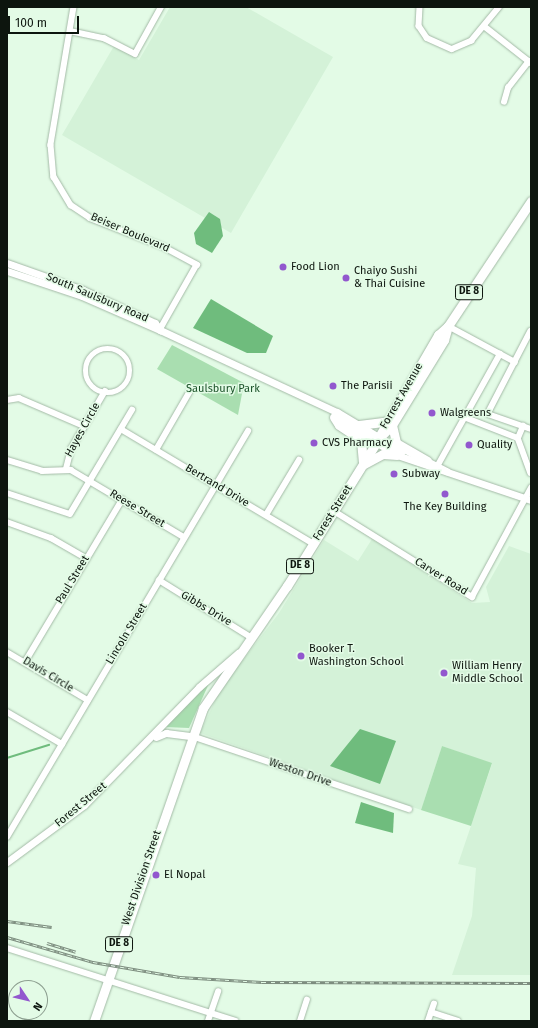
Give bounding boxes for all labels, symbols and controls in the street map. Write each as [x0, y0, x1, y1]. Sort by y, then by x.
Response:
scale bar [10, 8, 81, 34]
text: 100 m [15, 16, 47, 30]
street label: Beiser Boulevard [89, 210, 171, 256]
place label: Food Lion [291, 260, 340, 274]
marker: Food Lion [278, 262, 288, 272]
place label: Chaiyo Sushi & Thai Cuisine [354, 265, 425, 291]
street label: South Saulsbury Road [44, 270, 150, 326]
marker: Chaiyo Sushi & Thai Cuisine [341, 273, 351, 283]
road number: DE 8 [455, 284, 483, 300]
street label: Forrest Avenue [378, 361, 426, 431]
place label: The Parisii [341, 379, 393, 393]
marker: The Parisii [328, 381, 338, 391]
park label: Saulsbury Park [186, 382, 260, 396]
street label: Hayes Circle [63, 400, 103, 460]
place label: Walgreens [440, 406, 491, 420]
marker: Walgreens [427, 408, 437, 418]
place label: CVS Pharmacy [322, 436, 392, 450]
marker: CVS Pharmacy [309, 438, 319, 448]
place label: Quality [477, 438, 513, 452]
marker: Quality [464, 440, 474, 450]
street label: Bertrand Drive [183, 462, 251, 510]
place label: Subway [402, 467, 440, 481]
marker: Subway [389, 469, 399, 479]
street label: Forest Street [311, 483, 355, 543]
street label: Reese Street [107, 487, 167, 531]
marker: The Key Building [440, 489, 450, 499]
place label: The Key Building [404, 500, 486, 514]
street label: Paul Street [53, 553, 93, 607]
street label: Carver Road [412, 555, 470, 599]
road number: DE 8 [286, 558, 314, 574]
street label: Gibbs Drive [178, 589, 234, 629]
street label: Lincoln Street [104, 601, 150, 667]
place label: Booker T. Washington School [309, 643, 404, 669]
marker: Booker T. Washington School [296, 651, 306, 661]
street label: Davis Circle [20, 655, 76, 695]
place label: William Henry Middle School [452, 660, 523, 686]
marker: William Henry Middle School [439, 668, 449, 678]
street label: Weston Drive [267, 756, 333, 790]
street label: Forest Street [53, 780, 109, 830]
street label: West Division Street [120, 829, 164, 927]
place label: El Nopal [164, 868, 205, 882]
marker: El Nopal [151, 870, 161, 880]
road number: DE 8 [105, 936, 133, 952]
north arrow [8, 980, 48, 1020]
text: N [30, 1000, 45, 1013]

